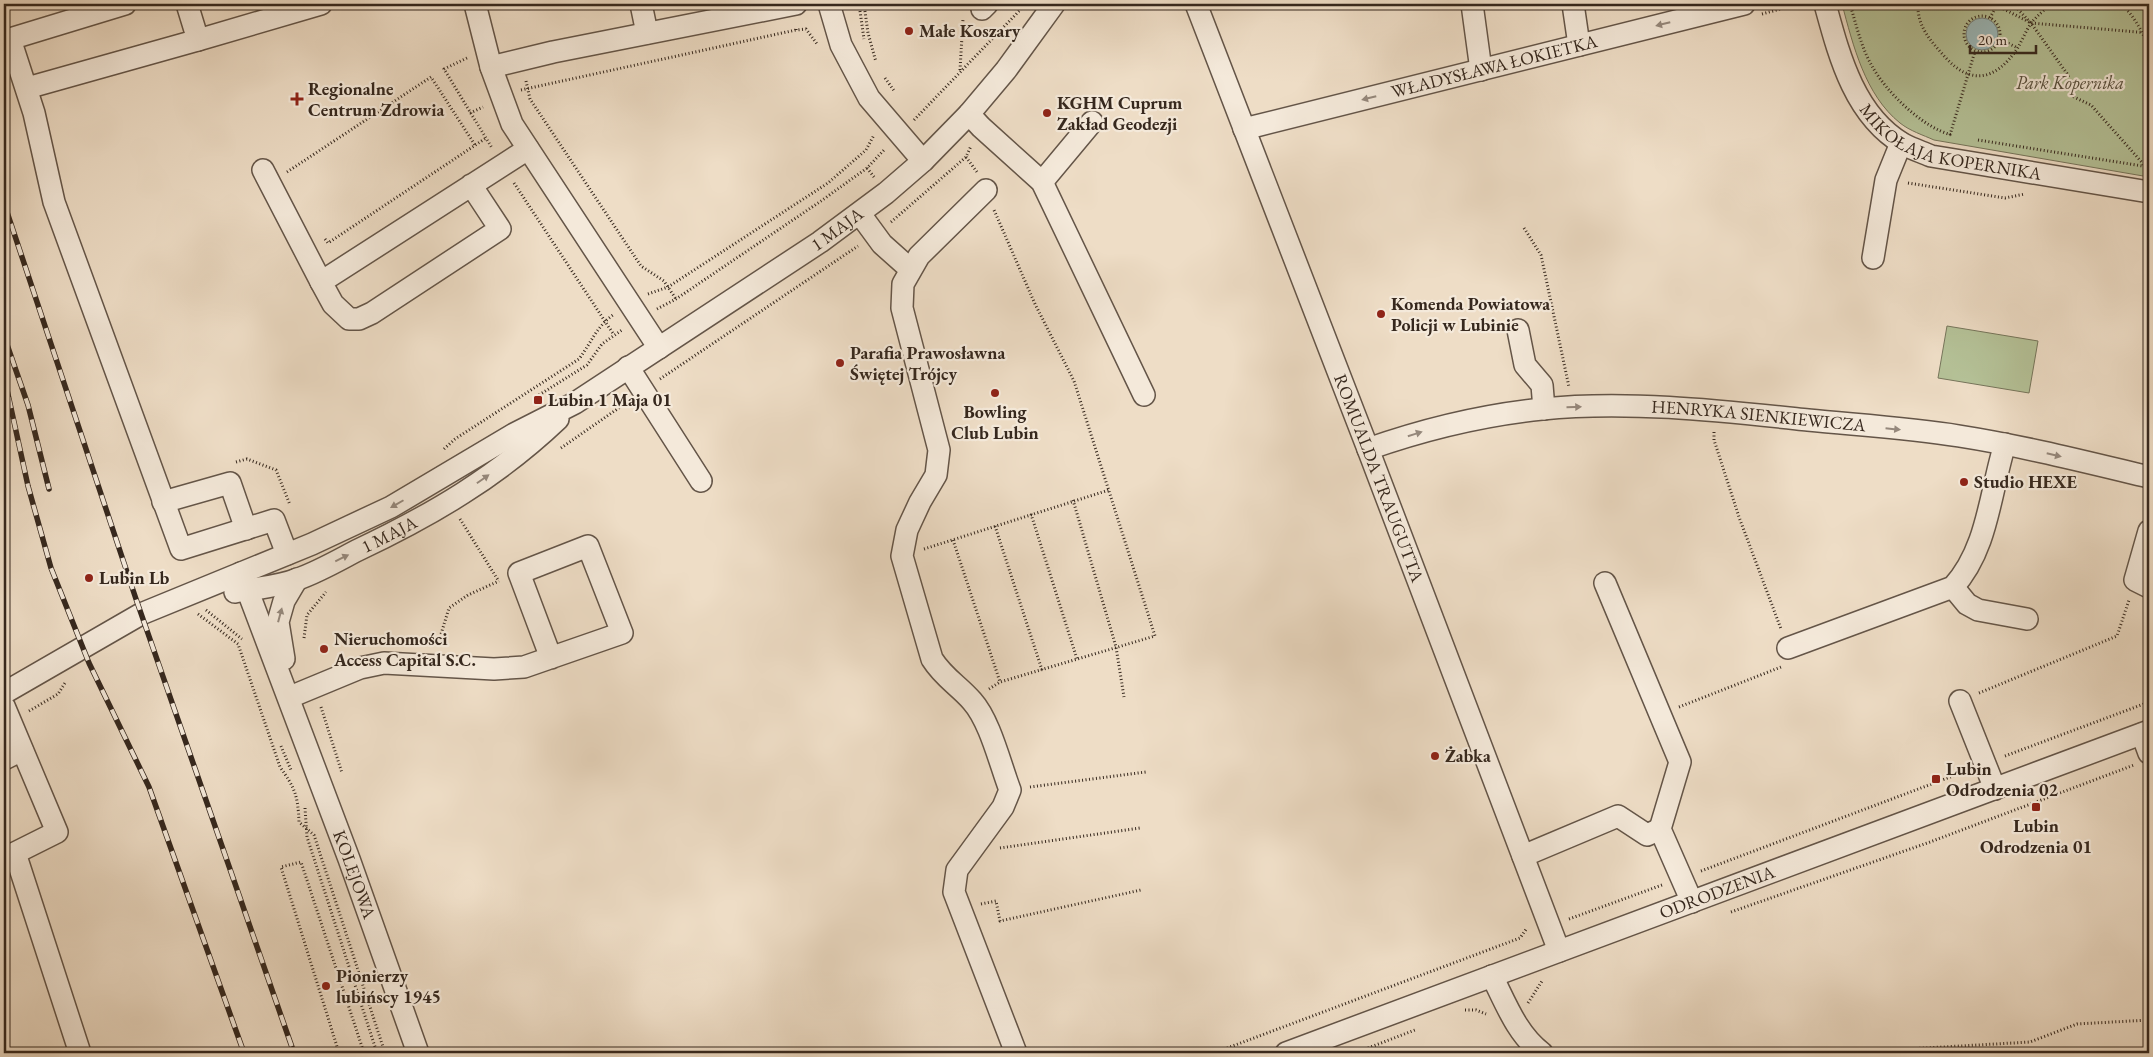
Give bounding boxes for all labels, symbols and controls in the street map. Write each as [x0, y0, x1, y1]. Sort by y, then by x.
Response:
place label: Małe Koszary [919, 19, 1021, 42]
one-way arrow [1655, 20, 1670, 28]
scale bar [1970, 22, 2037, 54]
marker: Małe Koszary [903, 25, 915, 37]
street label: WŁADYSŁAWA ŁOKIETKA [1389, 29, 1600, 103]
text: 20 m [1978, 30, 2007, 49]
park label: Park Kopernika [2016, 71, 2124, 95]
place label: Regionalne Centrum Zdrowia [308, 77, 445, 121]
place label: KGHM Cuprum Zakład Geodezji [1057, 91, 1183, 135]
marker: Regionalne Centrum Zdrowia [290, 92, 304, 106]
one-way arrow [1362, 94, 1377, 102]
street label: MIKOŁAJA KOPERNIKA [1855, 99, 2044, 185]
marker: KGHM Cuprum Zakład Geodezji [1041, 107, 1053, 119]
street label: 1 MAJA [806, 202, 868, 256]
place label: Komenda Powiatowa Policji w Lubinie [1391, 292, 1550, 336]
marker: Komenda Powiatowa Policji w Lubinie [1375, 308, 1387, 320]
place label: Parafia Prawosławna Świętej Trójcy [850, 341, 1005, 385]
marker: Parafia Prawosławna Świętej Trójcy [834, 357, 846, 369]
street label: ROMUALDA TRAUGUTTA [1329, 370, 1430, 586]
marker: Bowling Club Lubin [989, 387, 1001, 399]
place label: Lubin 1 Maja 01 [548, 388, 672, 411]
marker: Lubin 1 Maja 01 [532, 394, 544, 406]
street label: HENRYKA SIENKIEWICZA [1651, 395, 1867, 436]
place label: Bowling Club Lubin [951, 400, 1039, 444]
one-way arrow [1567, 403, 1583, 411]
one-way arrow [1886, 425, 1902, 433]
one-way arrow [1407, 430, 1422, 438]
one-way arrow [2046, 451, 2061, 459]
place label: Studio HEXE [1974, 470, 2077, 493]
one-way arrow [476, 474, 490, 484]
marker: Studio HEXE [1958, 476, 1970, 488]
one-way arrow [390, 499, 404, 508]
street label: 1 MAJA [357, 510, 421, 558]
one-way arrow [334, 554, 349, 563]
place label: Lubin Lb [99, 566, 170, 589]
marker: Lubin Lb [83, 572, 95, 584]
one-way arrow [276, 607, 284, 622]
place label: Nieruchomości Access Capital S.C. [333, 627, 476, 671]
marker: Nieruchomości Access Capital S.C. [318, 643, 330, 655]
place label: Żabka [1445, 744, 1491, 767]
marker: Żabka [1429, 750, 1441, 762]
place label: Lubin Odrodzenia 02 [1946, 757, 2058, 801]
marker: Lubin Odrodzenia 02 [1930, 773, 1942, 785]
marker: Lubin Odrodzenia 01 [2030, 801, 2042, 813]
place label: Lubin Odrodzenia 01 [1980, 814, 2092, 858]
street label: KOLEJOWA [328, 827, 381, 922]
street label: ODRODZENIA [1656, 860, 1778, 924]
place label: Pionierzy lubińscy 1945 [336, 964, 441, 1008]
marker: Pionierzy lubińscy 1945 [320, 980, 332, 992]

